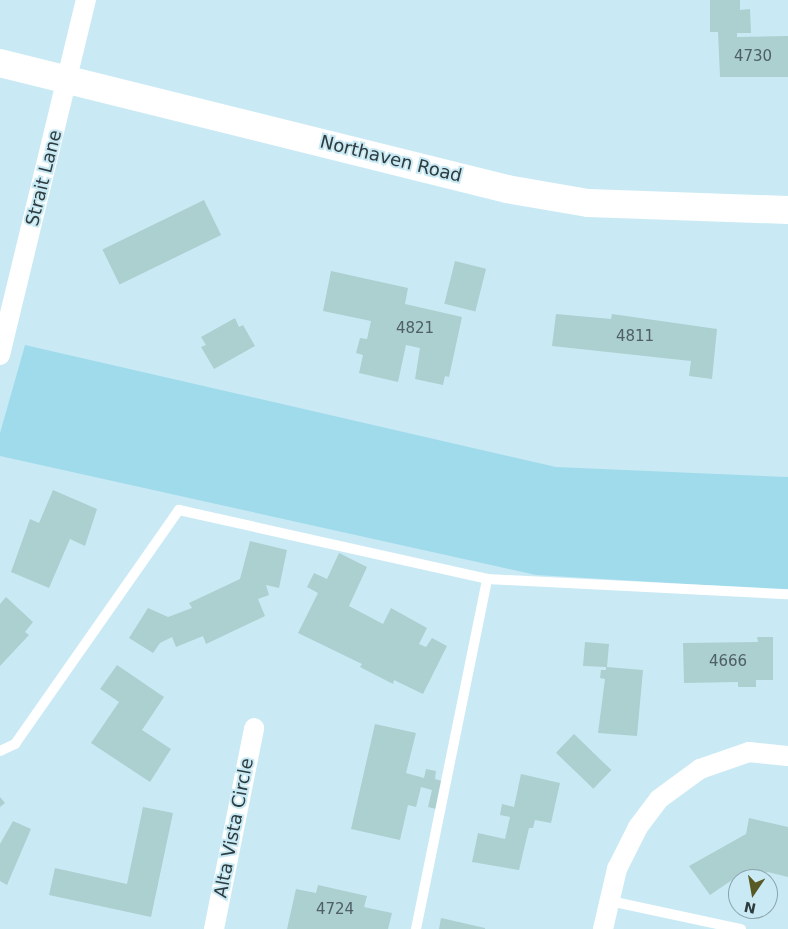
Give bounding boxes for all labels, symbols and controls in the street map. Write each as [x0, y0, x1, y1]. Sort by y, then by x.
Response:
house number: 4730 [734, 48, 772, 66]
street label: Strait Lane [22, 128, 66, 228]
street label: Northaven Road [318, 131, 464, 187]
house number: 4821 [396, 320, 434, 338]
house number: 4811 [616, 328, 654, 346]
house number: 4666 [709, 653, 747, 671]
street label: Alta Vista Circle [210, 756, 258, 900]
north arrow [728, 869, 778, 919]
text: N [743, 899, 757, 917]
house number: 4724 [316, 901, 354, 919]

